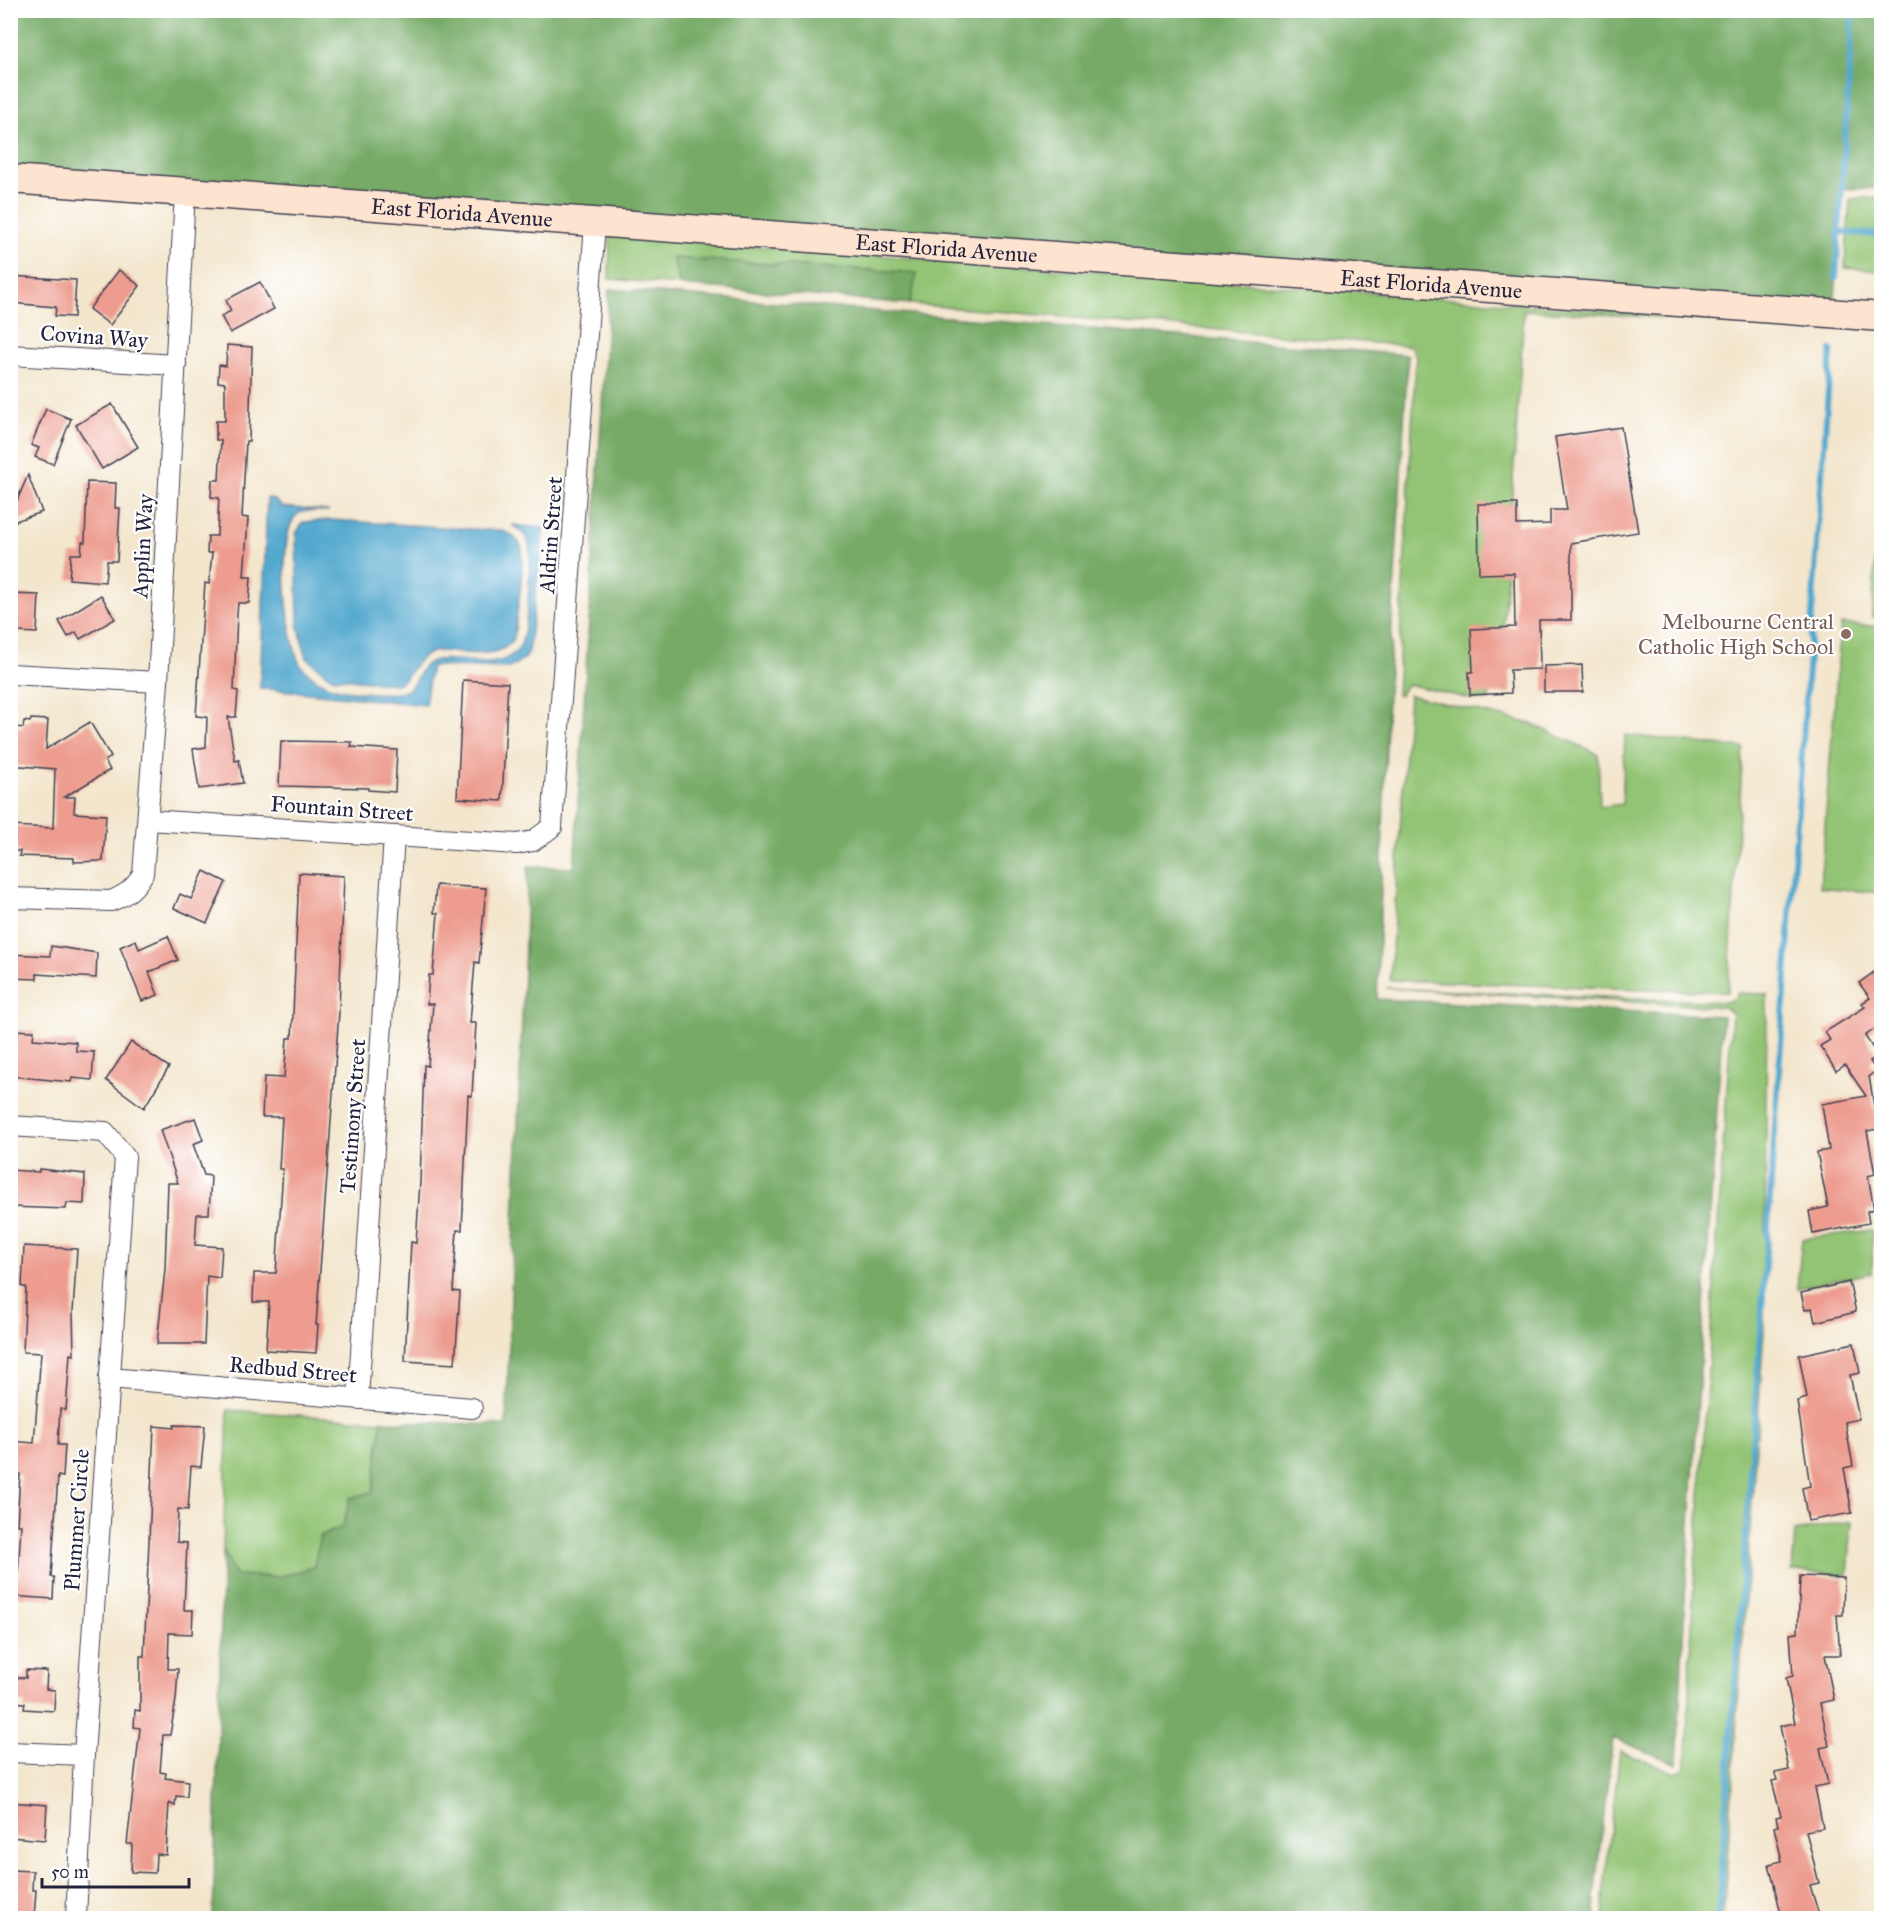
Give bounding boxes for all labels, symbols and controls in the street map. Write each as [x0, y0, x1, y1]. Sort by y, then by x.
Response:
street label: East Florida Avenue [370, 193, 554, 233]
street label: East Florida Avenue [854, 228, 1038, 269]
street label: East Florida Avenue [1339, 264, 1523, 304]
street label: Covina Way [39, 319, 149, 354]
street label: Aldrin Street [533, 475, 568, 596]
street label: Applin Way [126, 492, 159, 600]
place label: Melbourne Central Catholic High School [1638, 608, 1834, 660]
marker: Melbourne Central Catholic High School [1839, 627, 1853, 641]
street label: Fountain Street [270, 790, 414, 827]
street label: Testimony Street [334, 1037, 371, 1194]
street label: Redbud Street [228, 1350, 358, 1389]
street label: Plummer Circle [58, 1448, 95, 1592]
scale bar [42, 1851, 189, 1889]
text: 50 m [51, 1861, 89, 1883]

